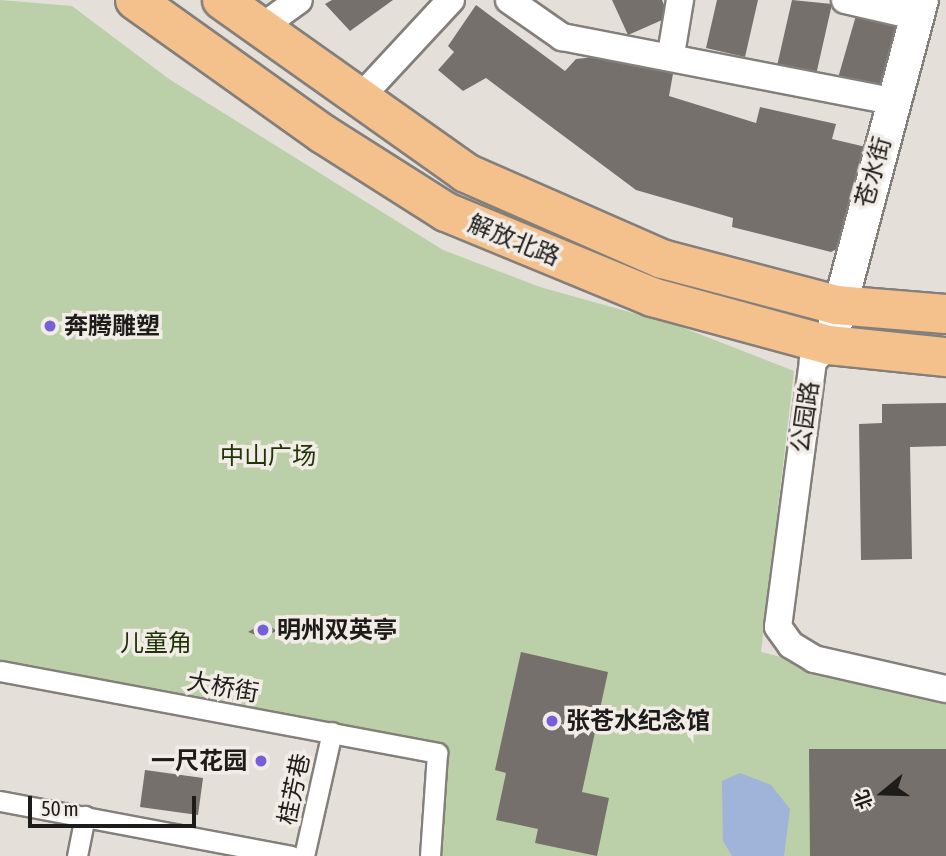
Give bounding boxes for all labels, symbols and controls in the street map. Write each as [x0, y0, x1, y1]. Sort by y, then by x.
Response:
street label: 苍水街 [849, 133, 897, 211]
street label: 解放北路 [464, 209, 564, 271]
place label: 奔腾雕塑 [64, 312, 160, 340]
marker: 奔腾雕塑 [42, 318, 58, 334]
street label: 公园路 [786, 379, 824, 455]
park label: 中山广场 [220, 442, 316, 470]
place label: 明州双英亭 [277, 616, 397, 644]
marker: 明州双英亭 [255, 622, 271, 638]
park label: 儿童角 [120, 629, 192, 657]
street label: 大桥街 [185, 667, 261, 707]
place label: 张苍水纪念馆 [566, 707, 710, 735]
marker: 张苍水纪念馆 [544, 713, 560, 729]
place label: 一尺花园 [151, 747, 247, 775]
street label: 桂芳巷 [272, 751, 316, 827]
marker: 一尺花园 [253, 753, 269, 769]
north arrow [848, 758, 918, 828]
scale bar [32, 782, 200, 826]
text: 北 [850, 787, 877, 812]
text: 50 m [41, 796, 79, 820]

